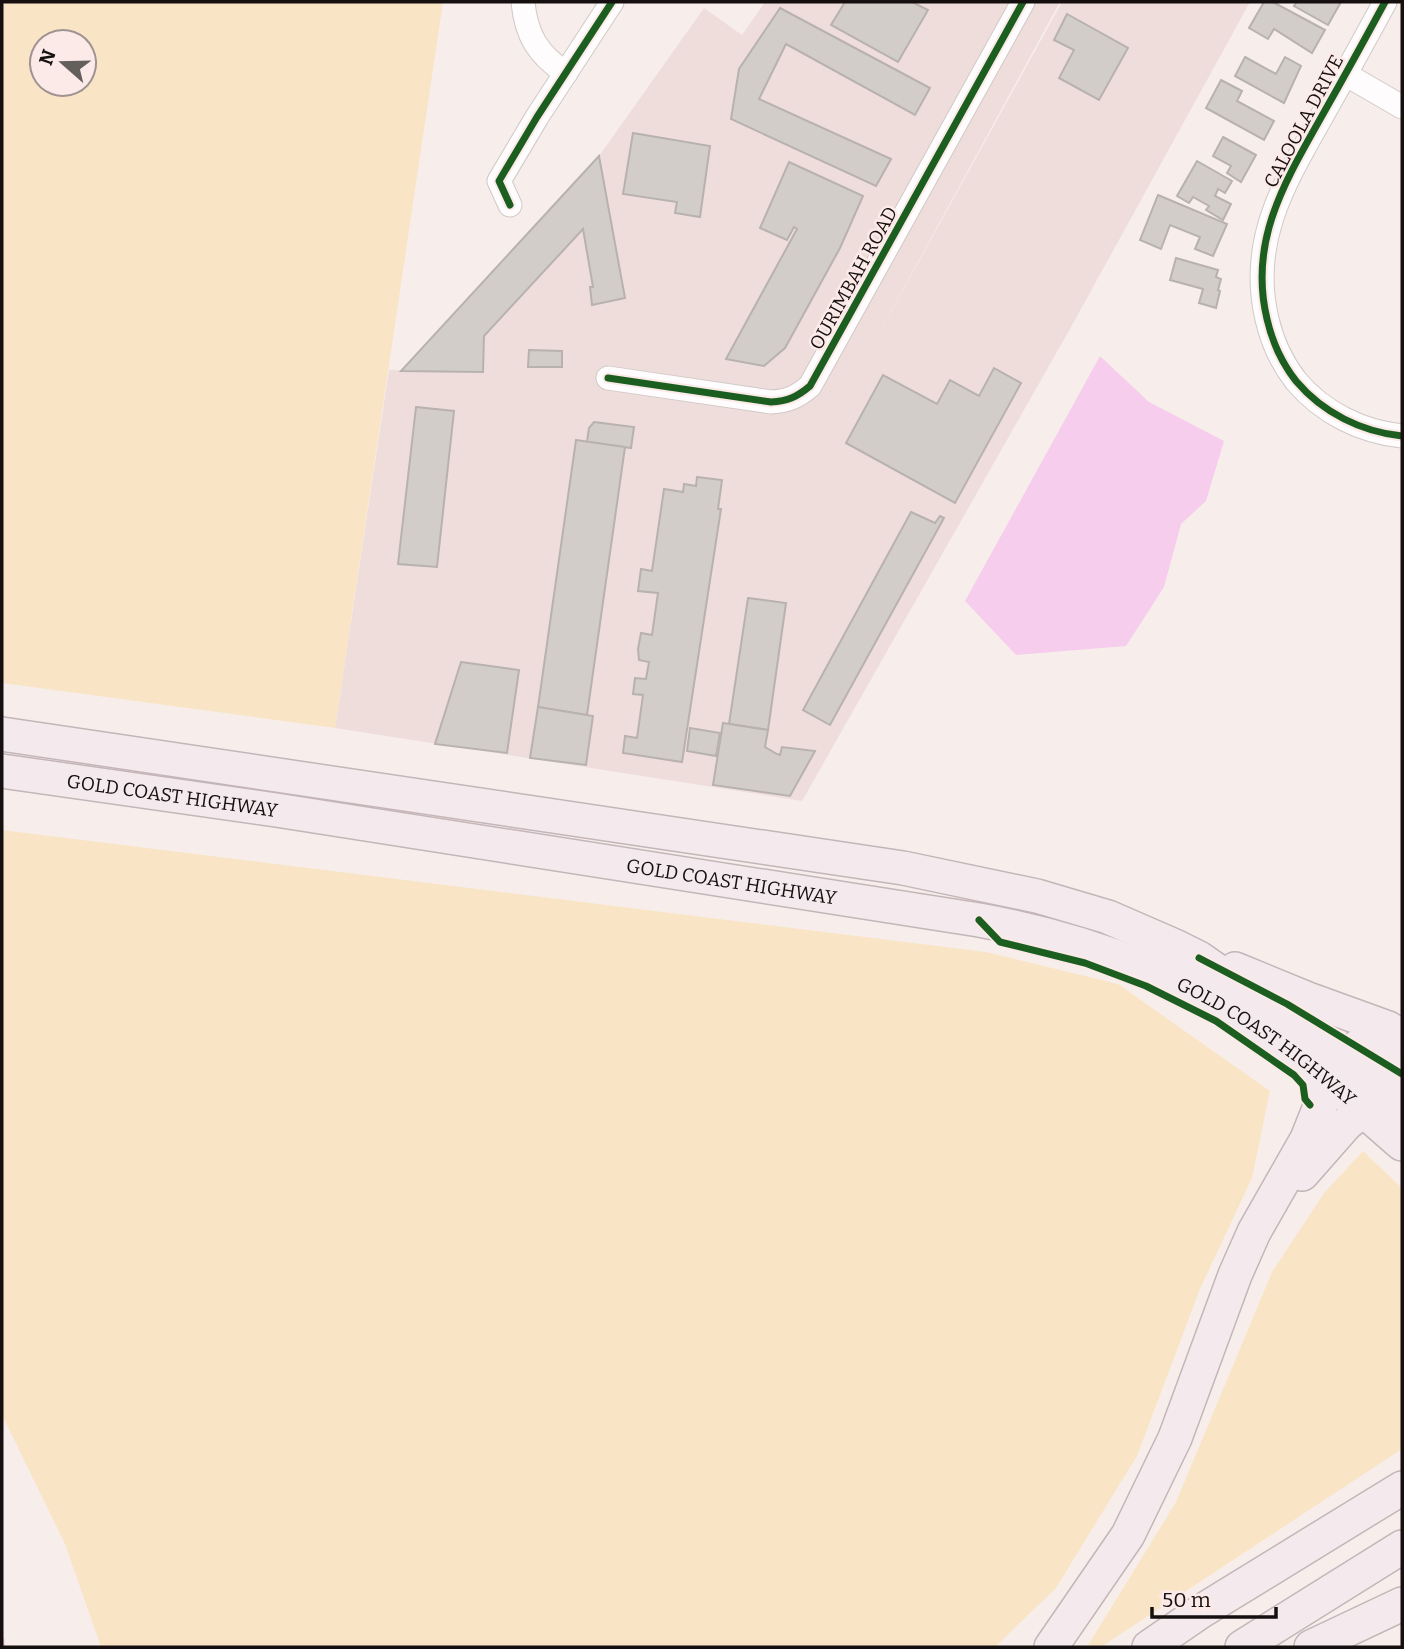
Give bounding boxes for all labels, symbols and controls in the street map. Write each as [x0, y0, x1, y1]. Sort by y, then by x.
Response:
north arrow [28, 28, 98, 98]
text: N [34, 46, 61, 68]
street label: CALOOLA DRIVE [1259, 51, 1348, 191]
street label: OURIMBAH ROAD [805, 203, 902, 354]
street label: GOLD COAST HIGHWAY [65, 769, 280, 822]
street label: GOLD COAST HIGHWAY [625, 854, 839, 910]
street label: GOLD COAST HIGHWAY [1173, 972, 1361, 1111]
scale bar [1152, 1576, 1276, 1620]
text: 50 m [1162, 1587, 1211, 1613]

